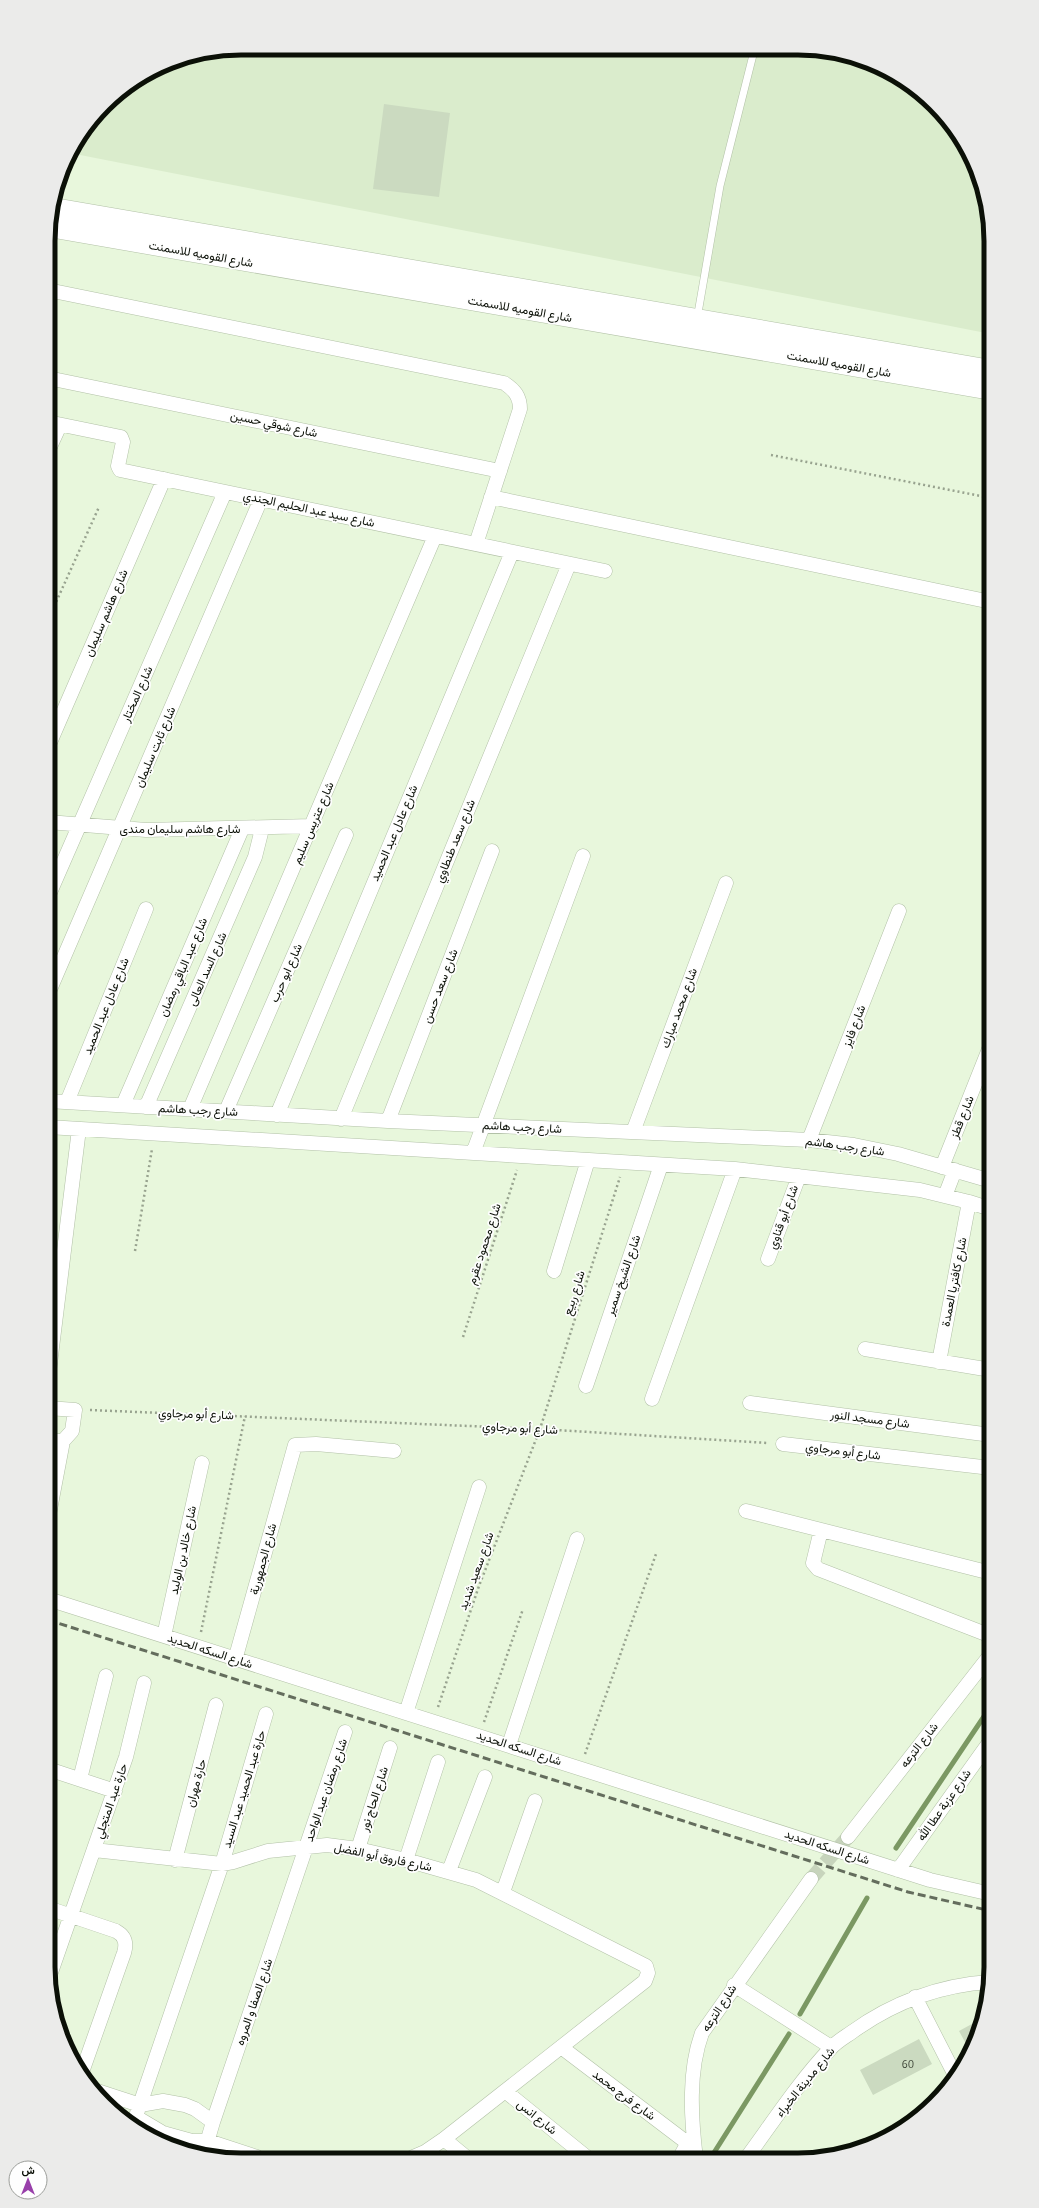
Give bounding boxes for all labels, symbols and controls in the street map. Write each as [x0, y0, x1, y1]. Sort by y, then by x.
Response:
street label: شارع القوميه للاسمنت [147, 238, 254, 272]
street label: شارع القوميه للاسمنت [466, 293, 573, 327]
street label: شارع القوميه للاسمنت [785, 348, 892, 382]
street label: شارع شوقي حسين [229, 408, 319, 443]
street label: شارع سيد عبد الحليم الجندي [241, 488, 376, 533]
street label: شارع هاشم سليمان [81, 567, 133, 659]
street label: شارع المختار [118, 664, 157, 726]
street label: شارع ثابت سليمان [132, 704, 180, 790]
street label: شارع عتريس سليم [289, 780, 338, 867]
street label: شارع عادل عبد الحميد [367, 783, 422, 884]
street label: شارع سعد طنطاوي [432, 797, 481, 886]
street label: شارع هاشم سليمان مندى [120, 822, 240, 838]
street label: شارع عبد الباقي رمضان [156, 915, 213, 1020]
street label: شارع السد العالى [185, 930, 231, 1009]
street label: شارع ابو حرب [267, 941, 307, 1005]
street label: شارع سعد حسن [419, 947, 462, 1026]
street label: شارع عادل عبد الحميد [80, 956, 134, 1057]
street label: شارع محمد مبارك [658, 966, 702, 1051]
street label: شارع فايز [839, 1003, 870, 1051]
street label: شارع قطز [947, 1094, 979, 1142]
street label: شارع رجب هاشم [158, 1101, 238, 1121]
street label: شارع رجب هاشم [482, 1118, 562, 1138]
street label: شارع رجب هاشم [804, 1134, 886, 1160]
street label: شارع أبو قناوي [765, 1183, 804, 1252]
street label: شارع محمود عقرم [464, 1202, 506, 1287]
street label: شارع الشيخ سمير [602, 1233, 645, 1319]
street label: شارع كافتريا العمدة [938, 1236, 971, 1328]
street label: شارع ربيع [560, 1269, 590, 1318]
street label: شارع أبو مرجاوي [158, 1406, 234, 1425]
street label: شارع مسجد النور [828, 1407, 910, 1433]
street label: شارع أبو مرجاوي [482, 1419, 558, 1440]
street label: شارع أبو مرجاوي [804, 1439, 881, 1466]
street label: شارع خالد بن الوليد [167, 1504, 201, 1596]
street label: شارع الجمهورية [247, 1522, 281, 1597]
street label: شارع سعيد شديد [455, 1530, 498, 1613]
street label: شارع السكه الحديد [165, 1631, 254, 1673]
street label: شارع الترعه [897, 1720, 942, 1772]
street label: حارة عبد الحميد عبد السيد [219, 1728, 270, 1850]
street label: شارع السكه الحديد [474, 1728, 563, 1770]
street label: شارع رمضان عبد الواحد [302, 1737, 352, 1844]
street label: حارة مهران [183, 1757, 210, 1809]
street label: حارة عبد المتجلي [92, 1761, 133, 1841]
street label: شارع الحاج نور [357, 1765, 393, 1835]
street label: شارع عزبة عطا الله [914, 1766, 976, 1845]
street label: شارع السكه الحديد [782, 1827, 871, 1869]
street label: شارع فاروق أبو الفضل [332, 1840, 433, 1876]
street label: شارع الصفا و المروه [233, 1957, 277, 2048]
street label: شارع الترعه [699, 1982, 741, 2035]
street label: شارع مدينة الخبراء [773, 2044, 839, 2121]
house number: 60 [902, 2059, 914, 2071]
street label: شارع فرج محمد [589, 2067, 658, 2125]
street label: شارع انس [513, 2097, 560, 2139]
north arrow [8, 2160, 48, 2200]
text: ش [21, 2164, 35, 2177]

